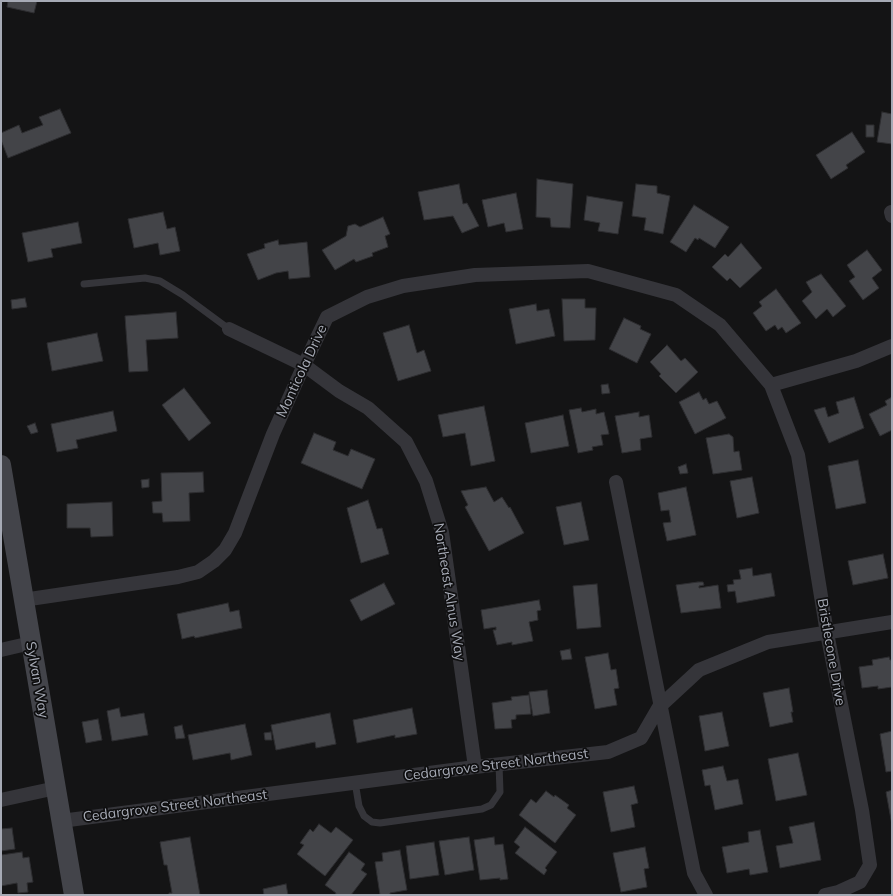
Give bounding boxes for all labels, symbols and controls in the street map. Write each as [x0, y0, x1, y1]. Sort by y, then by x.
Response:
street label: Monticola Drive [273, 322, 331, 420]
street label: Northeast Alnus Way [430, 522, 468, 662]
street label: Bristlecone Drive [813, 597, 849, 707]
street label: Sylvan Way [22, 640, 52, 720]
street label: Cedargrove Street Northeast [403, 745, 589, 785]
street label: Cedargrove Street Northeast [82, 786, 268, 826]

